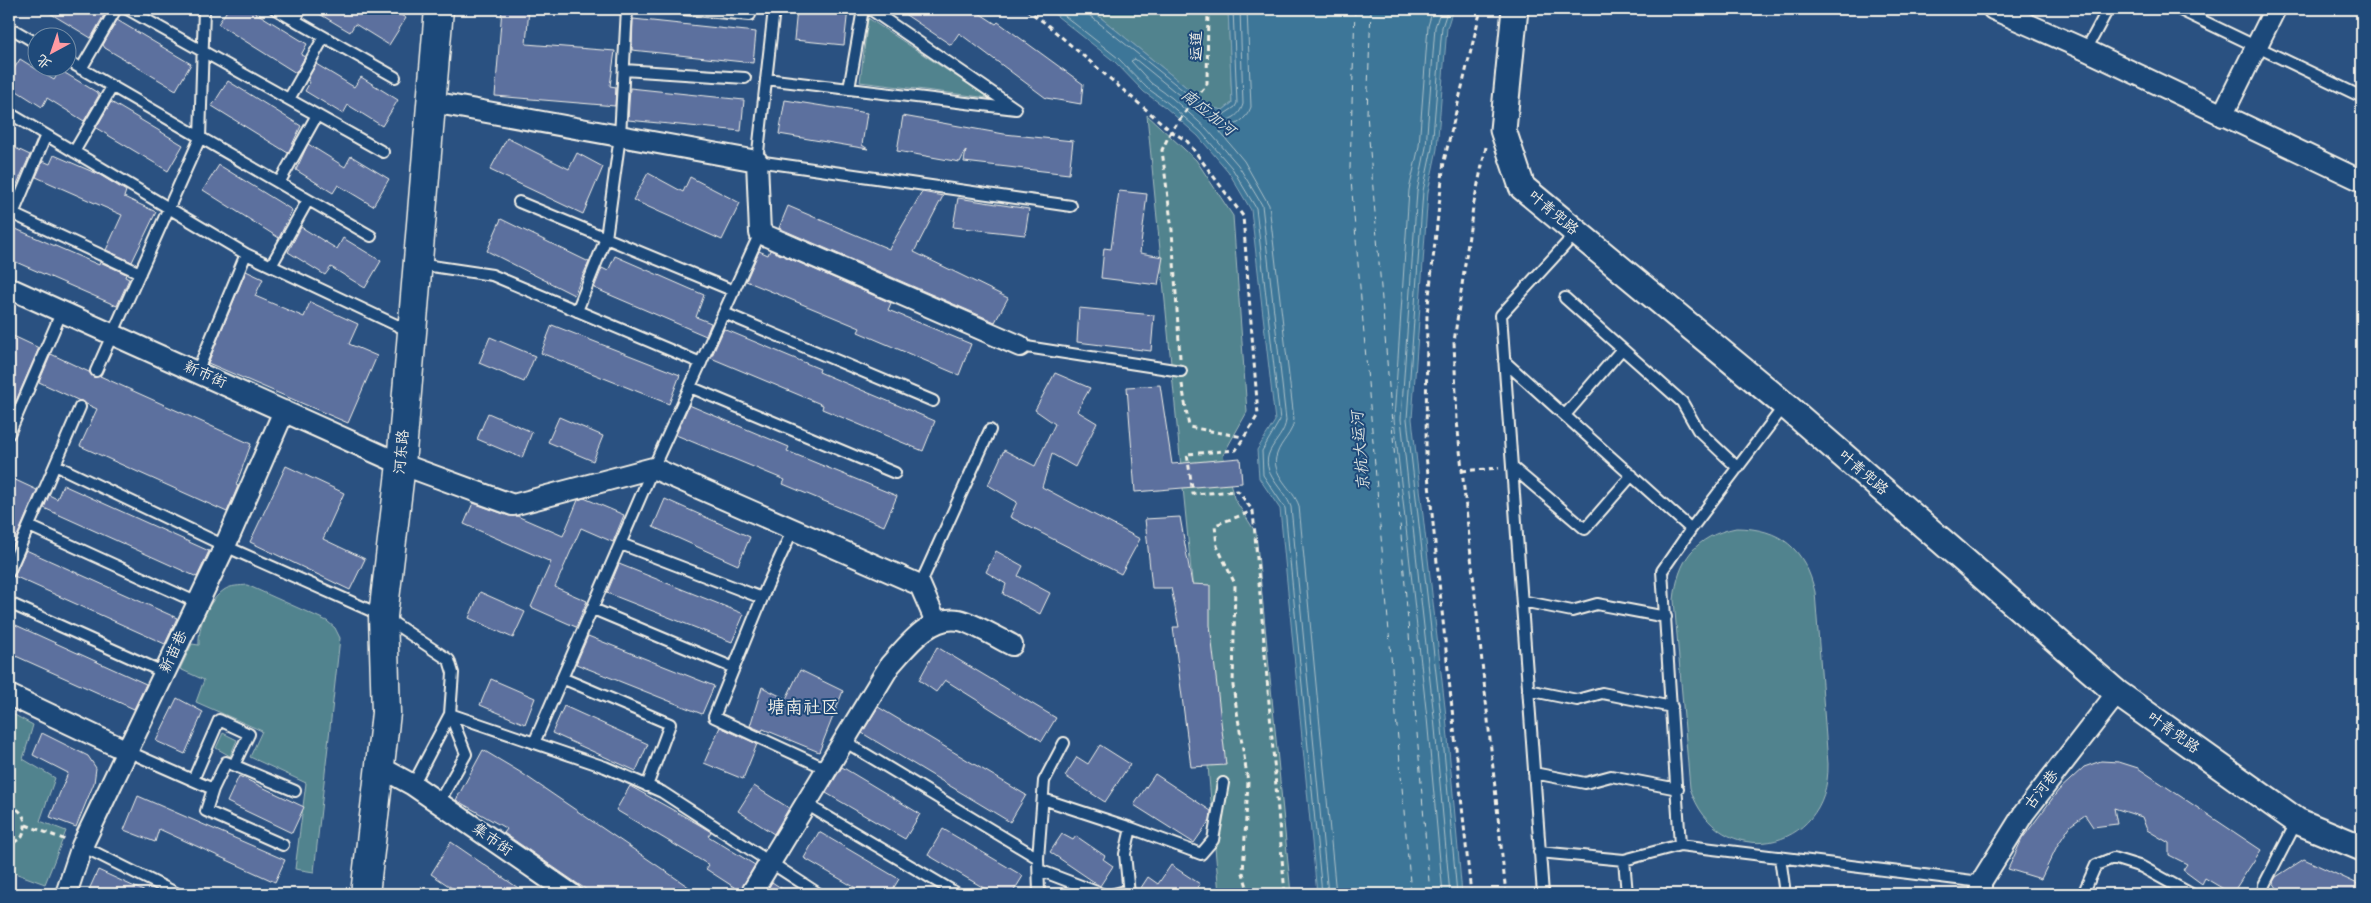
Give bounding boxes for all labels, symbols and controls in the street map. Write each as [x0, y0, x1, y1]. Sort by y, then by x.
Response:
north arrow [28, 28, 78, 78]
street label: 运道 [1185, 31, 1209, 61]
text: 北 [32, 48, 57, 74]
water label: 南应加河 [1175, 83, 1243, 145]
street label: 叶青兜路 [1522, 185, 1584, 241]
street label: 新市街 [180, 355, 230, 395]
water label: 京杭大运河 [1345, 407, 1377, 492]
street label: 河东路 [388, 429, 416, 475]
street label: 叶青兜路 [1832, 444, 1894, 502]
street label: 新苗巷 [154, 627, 194, 677]
district label: 塘南社区 [767, 694, 839, 723]
street label: 叶青兜路 [2142, 706, 2204, 760]
street label: 古河巷 [2019, 765, 2065, 815]
street label: 集市街 [467, 817, 517, 863]

